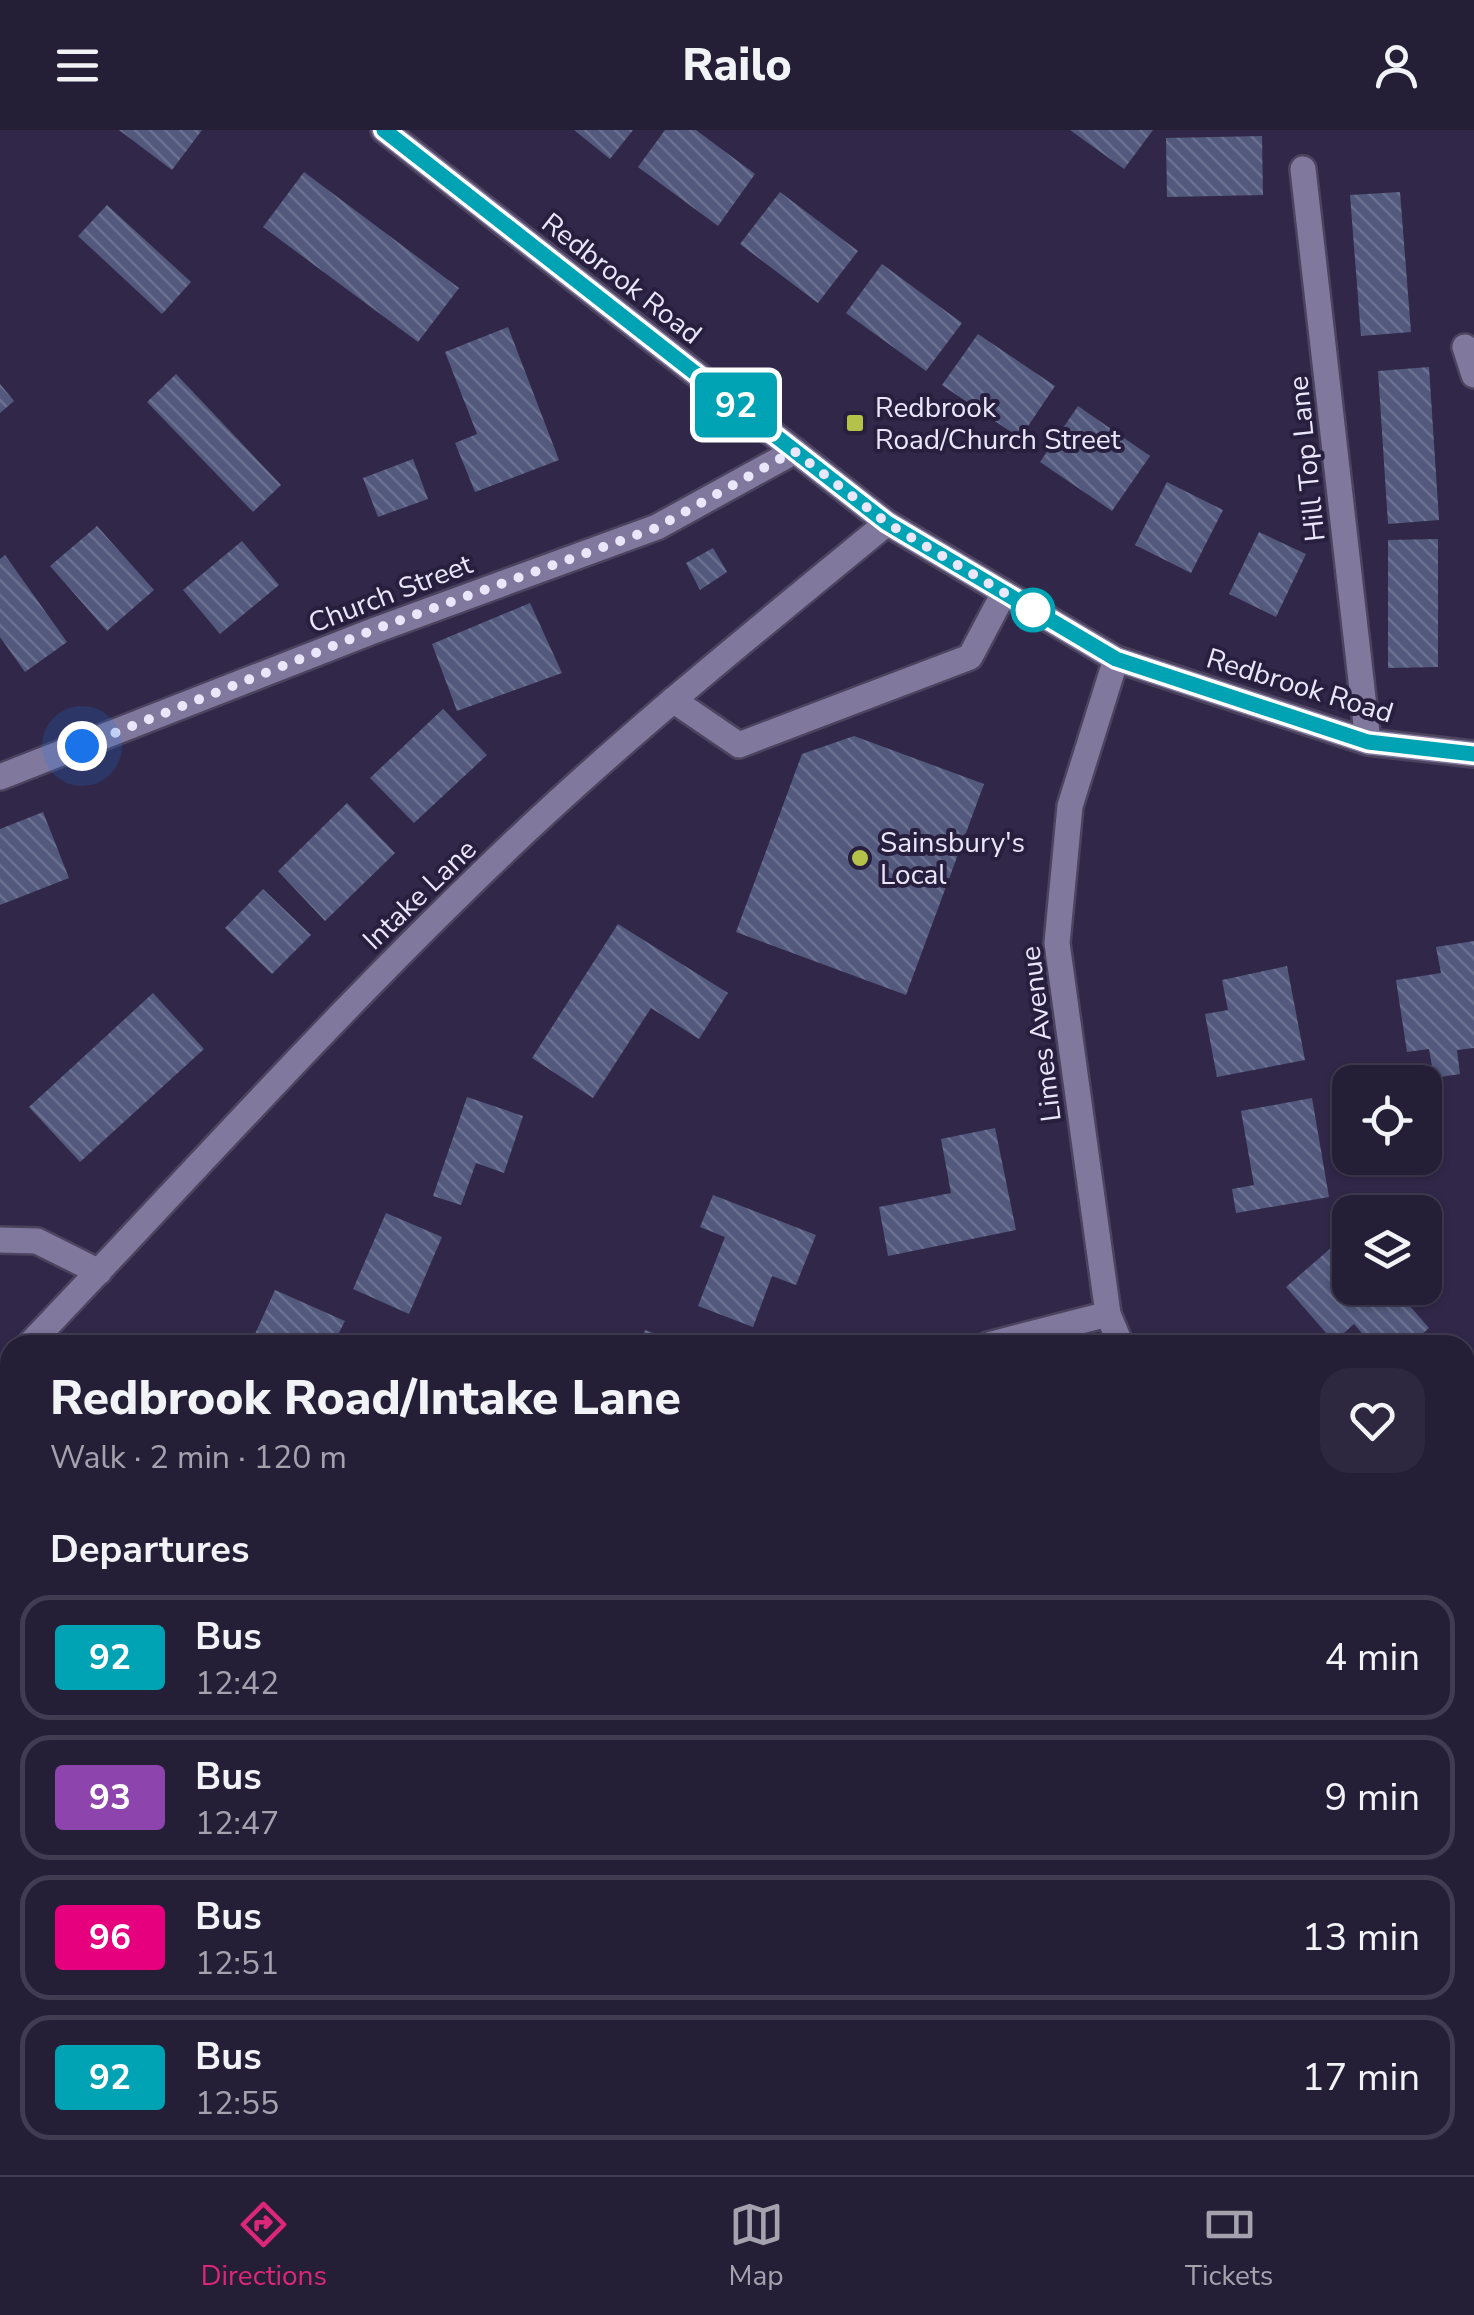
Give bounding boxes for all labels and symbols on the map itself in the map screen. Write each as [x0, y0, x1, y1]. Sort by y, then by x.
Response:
street label: Redbrook Road [534, 204, 709, 353]
line badge: 92 [691, 372, 781, 438]
street label: Hill Top Lane [1279, 374, 1335, 544]
place label: Redbrook Road/Church Street [875, 389, 1121, 459]
marker: Redbrook Road/Church Street [844, 412, 866, 434]
street label: Church Street [303, 545, 478, 643]
unlabelled marker [1012, 589, 1054, 631]
street label: Redbrook Road [1202, 640, 1398, 732]
your location [57, 721, 107, 771]
place label: Sainsbury's Local [880, 824, 1025, 894]
street label: Intake Lane [355, 831, 485, 959]
marker: Sainsbury's Local [849, 847, 871, 869]
street label: Limes Avenue [1011, 944, 1071, 1124]

